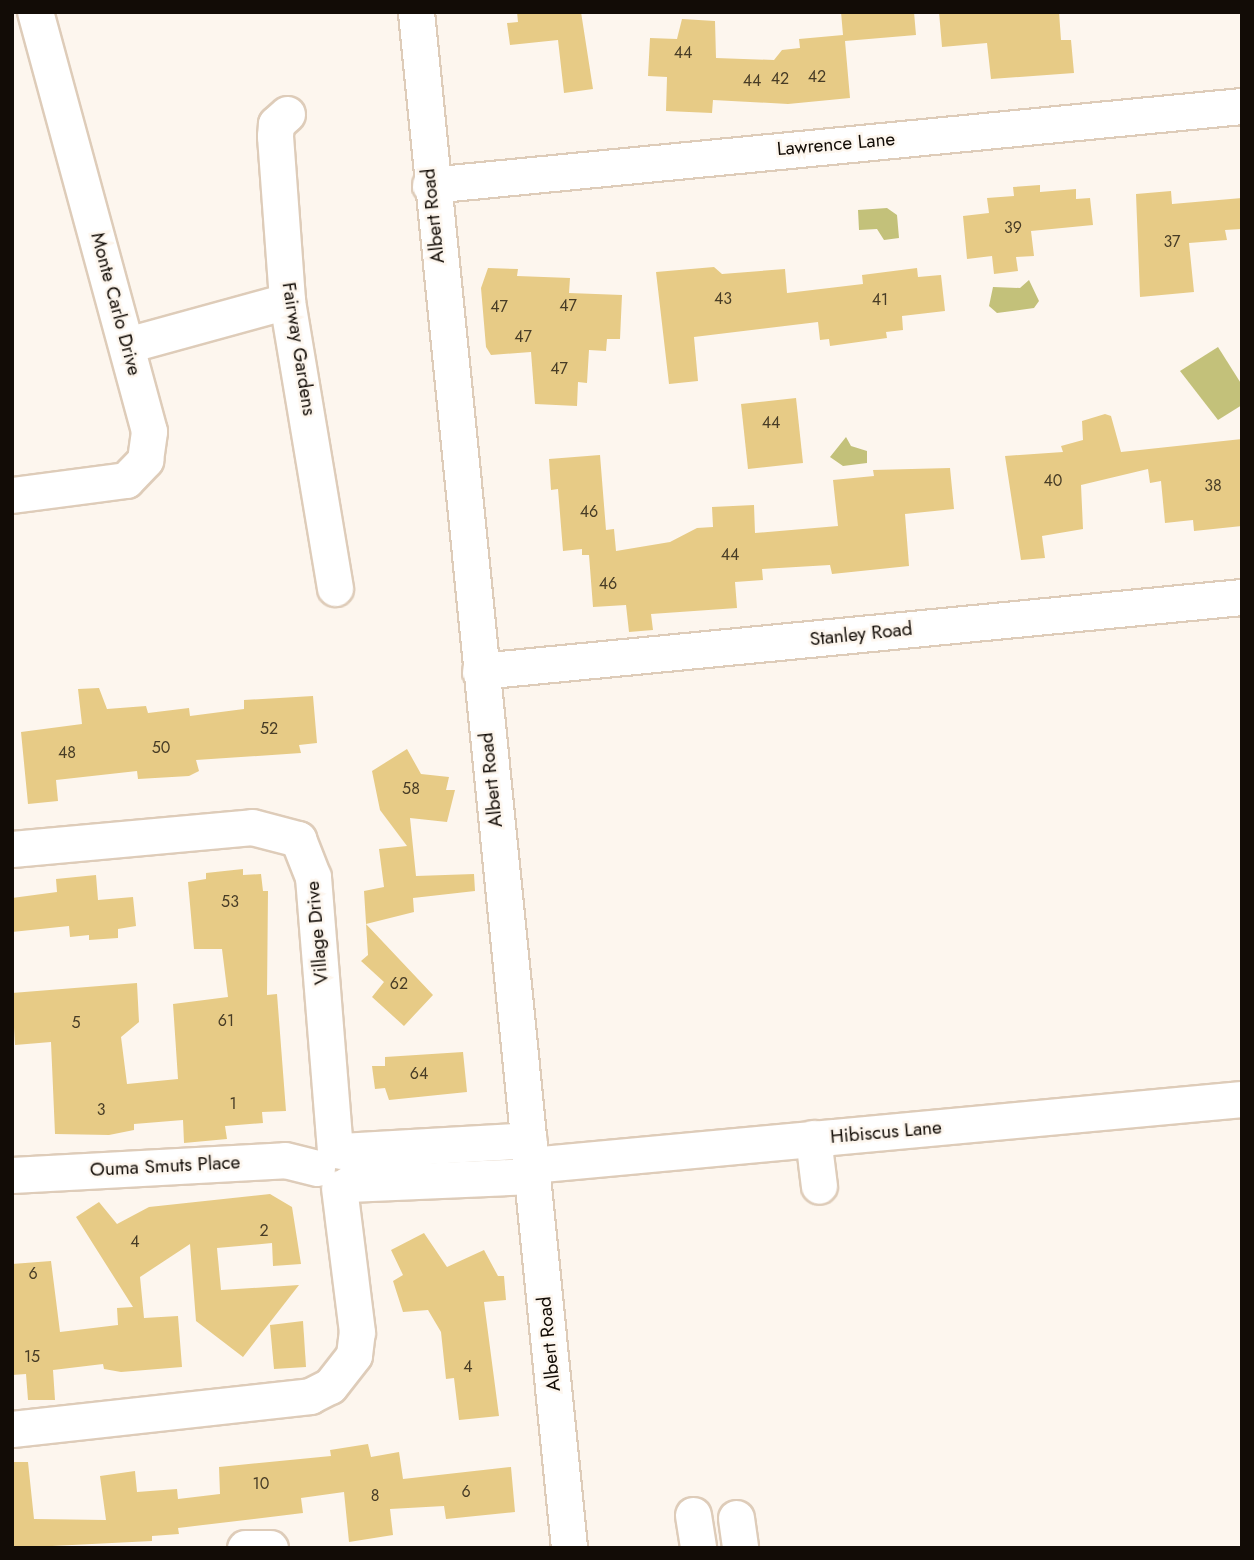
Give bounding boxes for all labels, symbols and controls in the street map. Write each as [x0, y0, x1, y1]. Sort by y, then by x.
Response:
house number: 44 [674, 43, 692, 63]
house number: 42 [808, 67, 826, 87]
house number: 42 [771, 69, 789, 89]
house number: 44 [743, 71, 761, 91]
street label: Lawrence Lane [776, 127, 896, 161]
street label: Albert Road [417, 167, 449, 265]
house number: 39 [1004, 218, 1022, 238]
street label: Monte Carlo Drive [86, 230, 146, 378]
house number: 37 [1164, 232, 1180, 252]
street label: Fairway Gardens [277, 281, 321, 417]
house number: 43 [714, 289, 732, 309]
house number: 41 [872, 290, 888, 310]
house number: 47 [559, 296, 577, 316]
house number: 47 [490, 297, 508, 317]
house number: 47 [514, 327, 532, 347]
house number: 47 [550, 359, 568, 379]
house number: 44 [762, 413, 780, 433]
house number: 40 [1044, 471, 1062, 491]
house number: 38 [1204, 476, 1222, 496]
house number: 46 [580, 502, 598, 522]
house number: 44 [721, 545, 739, 565]
house number: 46 [599, 574, 617, 594]
street label: Stanley Road [809, 617, 913, 651]
house number: 52 [260, 719, 278, 739]
street label: Albert Road [475, 731, 507, 829]
house number: 50 [152, 738, 170, 758]
house number: 48 [58, 743, 76, 763]
house number: 58 [402, 779, 420, 799]
street label: Village Drive [301, 880, 333, 986]
house number: 53 [221, 892, 239, 912]
house number: 62 [390, 974, 408, 994]
house number: 61 [218, 1011, 234, 1031]
house number: 5 [71, 1013, 81, 1033]
house number: 64 [410, 1064, 428, 1084]
house number: 1 [229, 1094, 237, 1114]
house number: 3 [97, 1100, 105, 1120]
street label: Hibiscus Lane [829, 1116, 943, 1148]
street label: Ouma Smuts Place [89, 1151, 241, 1181]
house number: 2 [259, 1221, 269, 1241]
house number: 4 [130, 1232, 140, 1252]
house number: 6 [28, 1264, 38, 1284]
street label: Albert Road [533, 1295, 565, 1393]
house number: 15 [24, 1347, 40, 1367]
house number: 4 [463, 1357, 473, 1377]
house number: 10 [253, 1474, 269, 1494]
house number: 6 [461, 1482, 471, 1502]
house number: 8 [371, 1486, 379, 1506]

